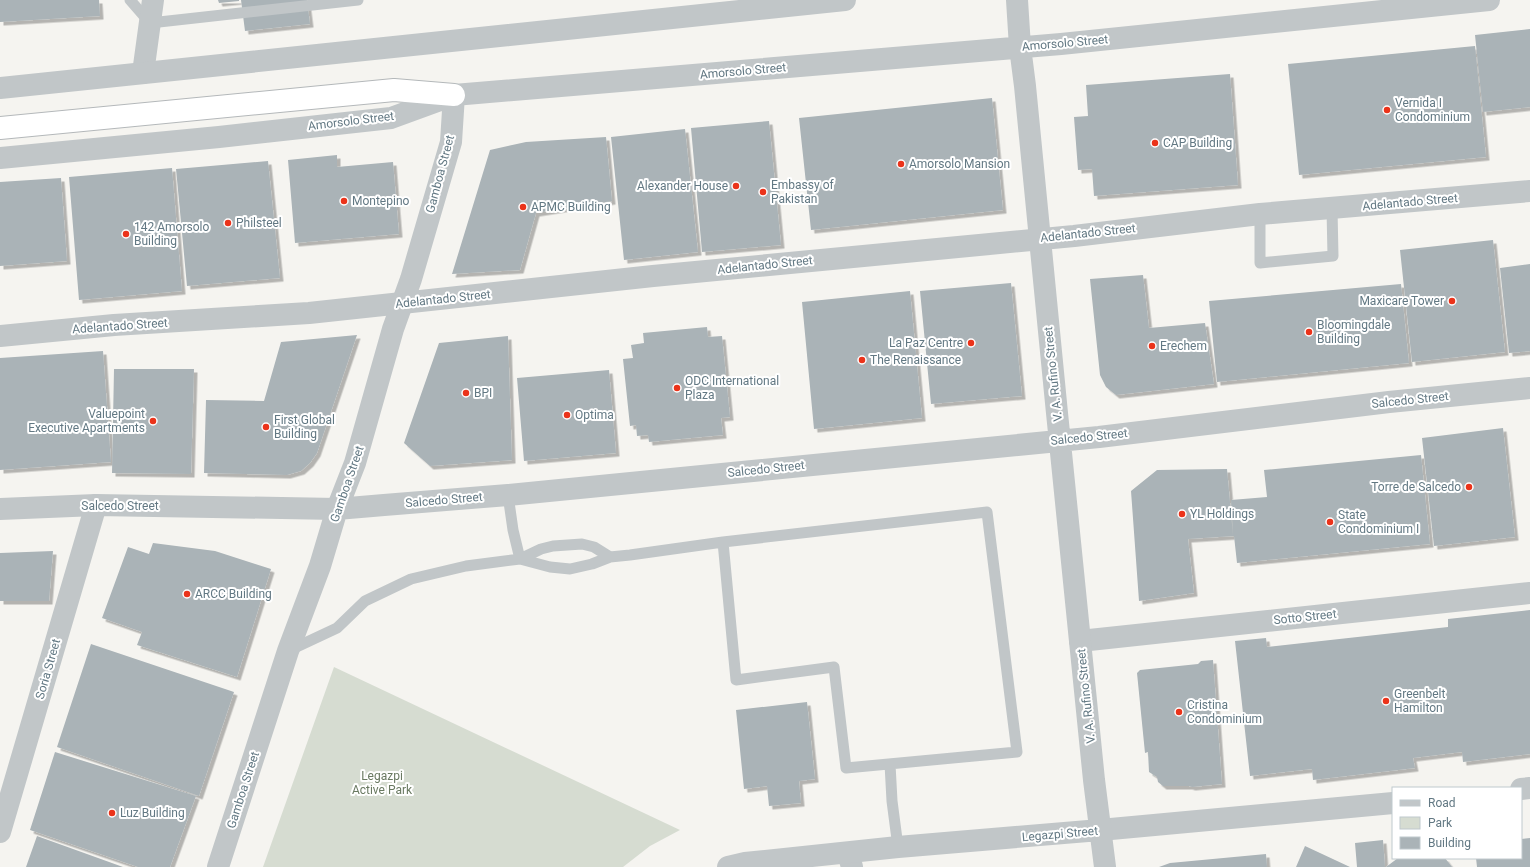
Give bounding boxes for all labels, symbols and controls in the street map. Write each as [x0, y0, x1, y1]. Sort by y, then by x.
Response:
street label: Amorsolo Street [1021, 32, 1109, 54]
street label: Amorsolo Street [699, 60, 787, 82]
place label: Vernida I Condominium [1395, 96, 1470, 124]
marker: Vernida I Condominium [1382, 105, 1392, 115]
street label: Amorsolo Street [307, 109, 395, 133]
street label: Gamboa Street [423, 133, 457, 214]
place label: CAP Building [1163, 136, 1232, 150]
marker: CAP Building [1150, 138, 1160, 148]
place label: Amorsolo Mansion [909, 157, 1010, 171]
marker: Amorsolo Mansion [896, 159, 906, 169]
place label: Embassy of Pakistan [771, 178, 834, 206]
place label: Alexander House [637, 179, 728, 193]
marker: Alexander House [731, 181, 741, 191]
marker: Embassy of Pakistan [758, 187, 768, 197]
street label: Adelantado Street [1362, 191, 1458, 213]
place label: Montepino [352, 194, 410, 208]
marker: Montepino [339, 196, 349, 206]
place label: APMC Building [531, 200, 611, 214]
marker: APMC Building [518, 202, 528, 212]
place label: Philsteel [236, 216, 282, 230]
marker: Philsteel [223, 218, 233, 228]
place label: 142 Amorsolo Building [134, 220, 209, 248]
street label: Adelantado Street [1040, 221, 1136, 245]
marker: 142 Amorsolo Building [121, 229, 131, 239]
street label: Adelantado Street [717, 253, 813, 277]
street label: Adelantado Street [395, 287, 491, 311]
place label: Maxicare Tower [1359, 294, 1444, 308]
marker: Maxicare Tower [1447, 296, 1457, 306]
street label: Adelantado Street [72, 316, 168, 336]
place label: Bloomingdale Building [1317, 318, 1390, 346]
street label: V. A. Rufino Street [1041, 326, 1065, 422]
marker: Bloomingdale Building [1304, 327, 1314, 337]
place label: La Paz Centre [889, 336, 963, 350]
marker: La Paz Centre [966, 338, 976, 348]
place label: Erechem [1160, 339, 1207, 353]
marker: Erechem [1147, 341, 1157, 351]
place label: The Renaissance [870, 353, 961, 367]
marker: The Renaissance [857, 355, 867, 365]
place label: ODC International Plaza [685, 374, 779, 402]
marker: ODC International Plaza [672, 383, 682, 393]
place label: BPI [474, 386, 492, 400]
marker: BPI [461, 388, 471, 398]
street label: Salcedo Street [1371, 389, 1449, 411]
place label: Valuepoint Executive Apartments [28, 407, 145, 435]
place label: Optima [575, 408, 614, 422]
marker: Optima [562, 410, 572, 420]
place label: First Global Building [274, 413, 335, 441]
marker: Valuepoint Executive Apartments [148, 416, 158, 426]
marker: First Global Building [261, 422, 271, 432]
street label: Salcedo Street [1050, 426, 1128, 448]
street label: Gamboa Street [327, 444, 367, 524]
street label: Salcedo Street [727, 458, 805, 480]
place label: Torre de Salcedo [1371, 480, 1461, 494]
marker: Torre de Salcedo [1464, 482, 1474, 492]
street label: Salcedo Street [405, 490, 483, 510]
street label: Salcedo Street [81, 499, 159, 513]
place label: YL Holdings [1190, 507, 1254, 521]
place label: State Condominium I [1338, 508, 1419, 536]
marker: YL Holdings [1177, 509, 1187, 519]
marker: State Condominium I [1325, 517, 1335, 527]
place label: ARCC Building [195, 587, 272, 601]
marker: ARCC Building [182, 589, 192, 599]
street label: Sotto Street [1273, 607, 1337, 627]
street label: Soria Street [33, 637, 63, 701]
street label: V. A. Rufino Street [1074, 648, 1098, 744]
place label: Greenbelt Hamilton [1394, 687, 1446, 715]
marker: Greenbelt Hamilton [1381, 696, 1391, 706]
place label: Cristina Condominium [1187, 698, 1262, 726]
marker: Cristina Condominium [1174, 707, 1184, 717]
street label: Gamboa Street [224, 750, 262, 830]
park label: Legazpi Active Park [352, 769, 413, 797]
legend [1392, 787, 1522, 859]
text: Road [1428, 796, 1456, 810]
place label: Luz Building [120, 806, 185, 820]
marker: Luz Building [107, 808, 117, 818]
text: Park [1428, 816, 1453, 830]
street label: Legazpi Street [1021, 824, 1099, 844]
text: Building [1428, 836, 1471, 850]

